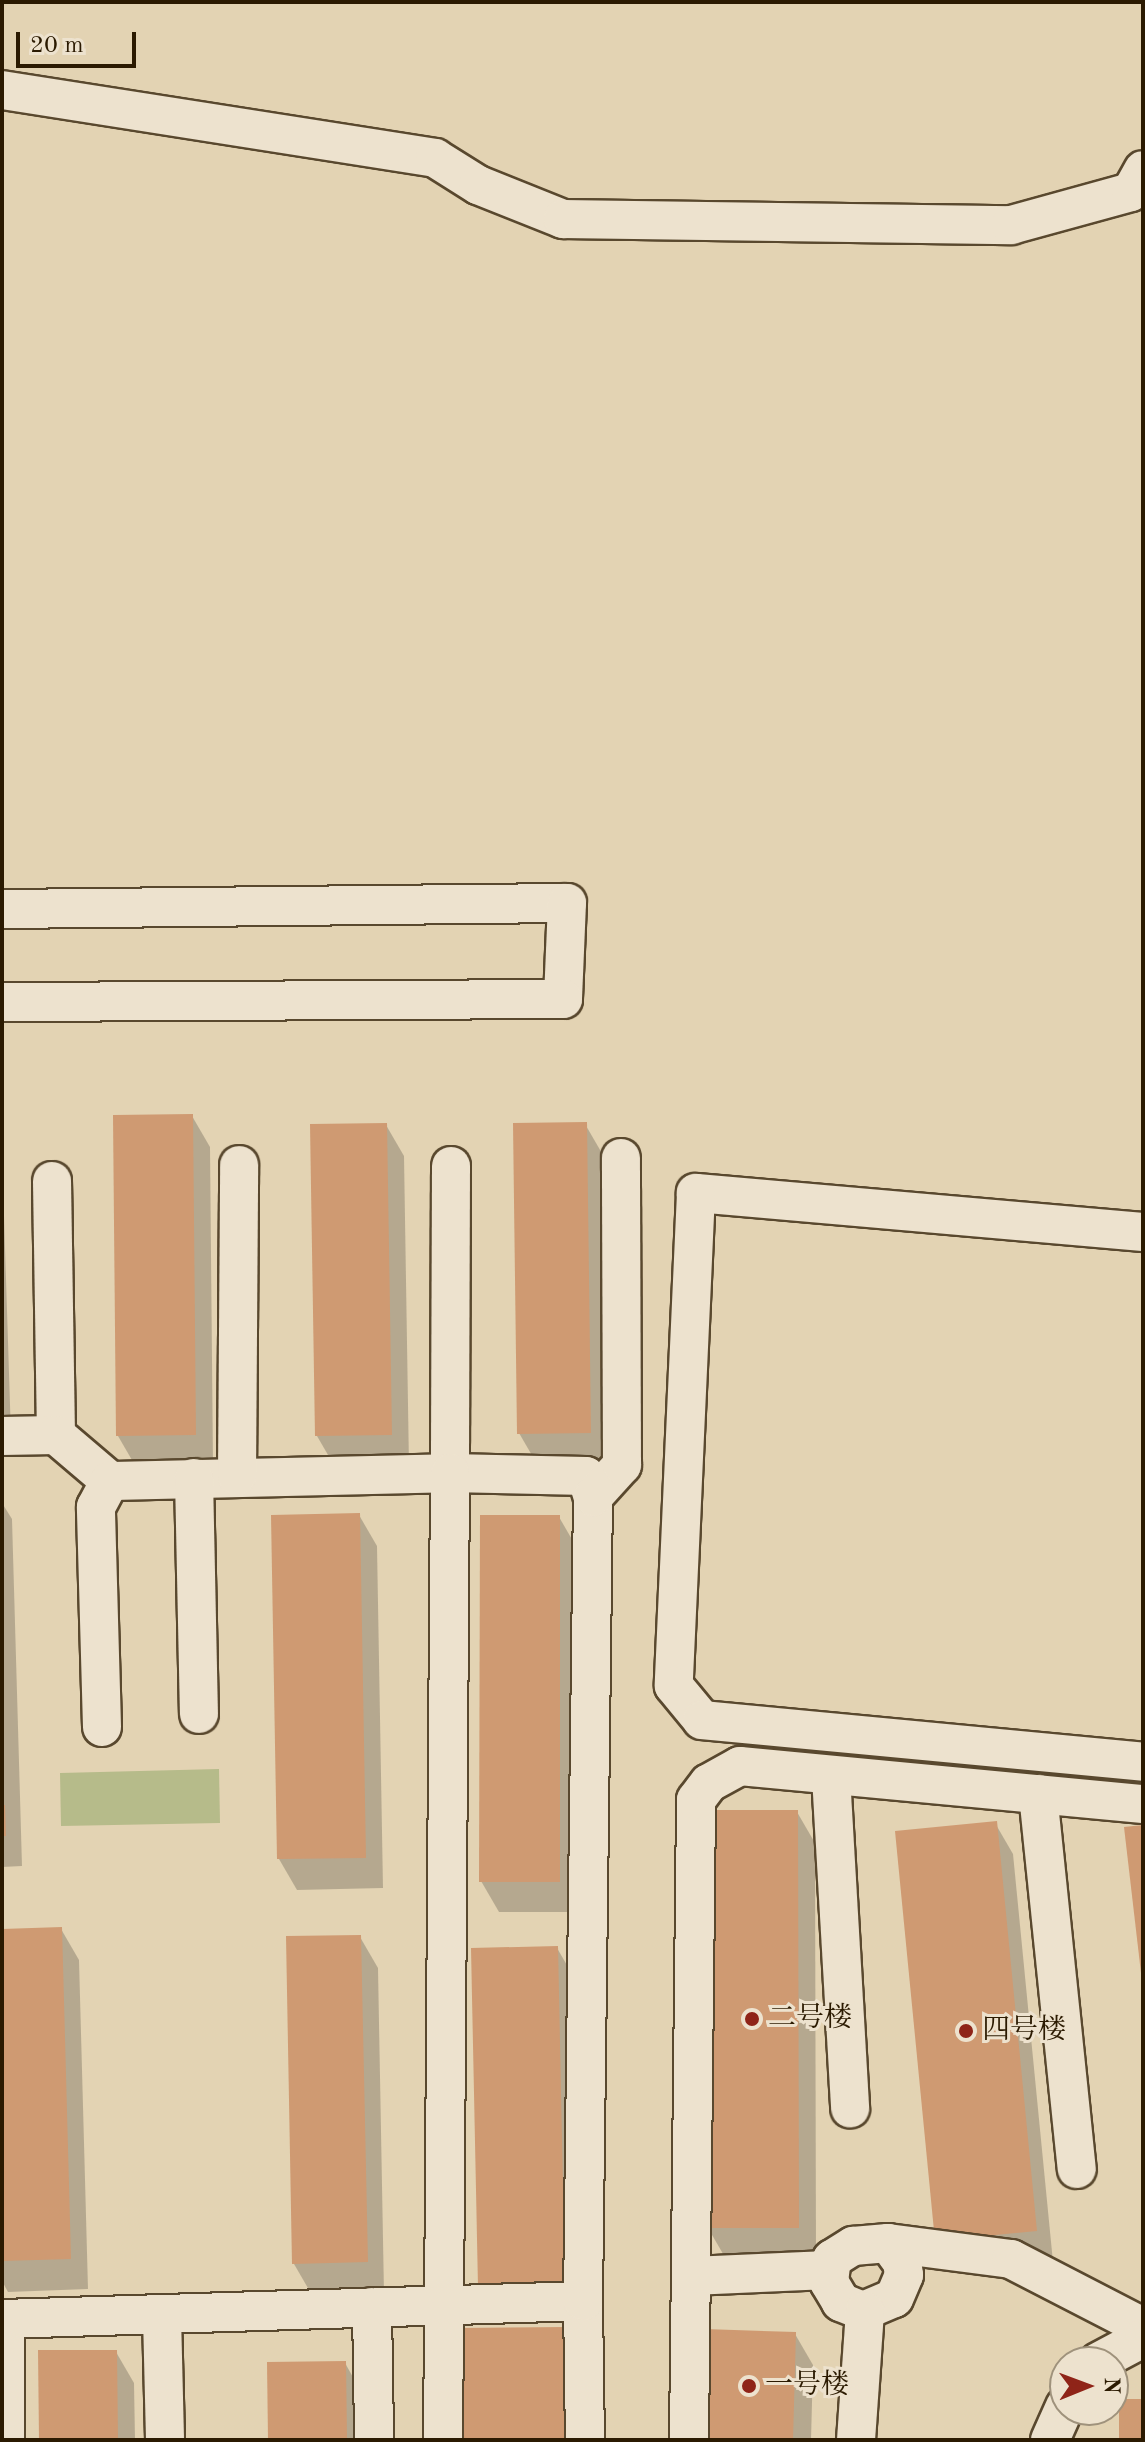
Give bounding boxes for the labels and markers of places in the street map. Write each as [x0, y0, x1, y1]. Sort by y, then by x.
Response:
place label: 二号楼 [768, 2002, 852, 2036]
marker: 二号楼 [743, 2010, 761, 2028]
place label: 四号楼 [982, 2014, 1066, 2048]
marker: 四号楼 [957, 2022, 975, 2040]
place label: 一号楼 [765, 2369, 849, 2403]
marker: 一号楼 [740, 2377, 758, 2395]

